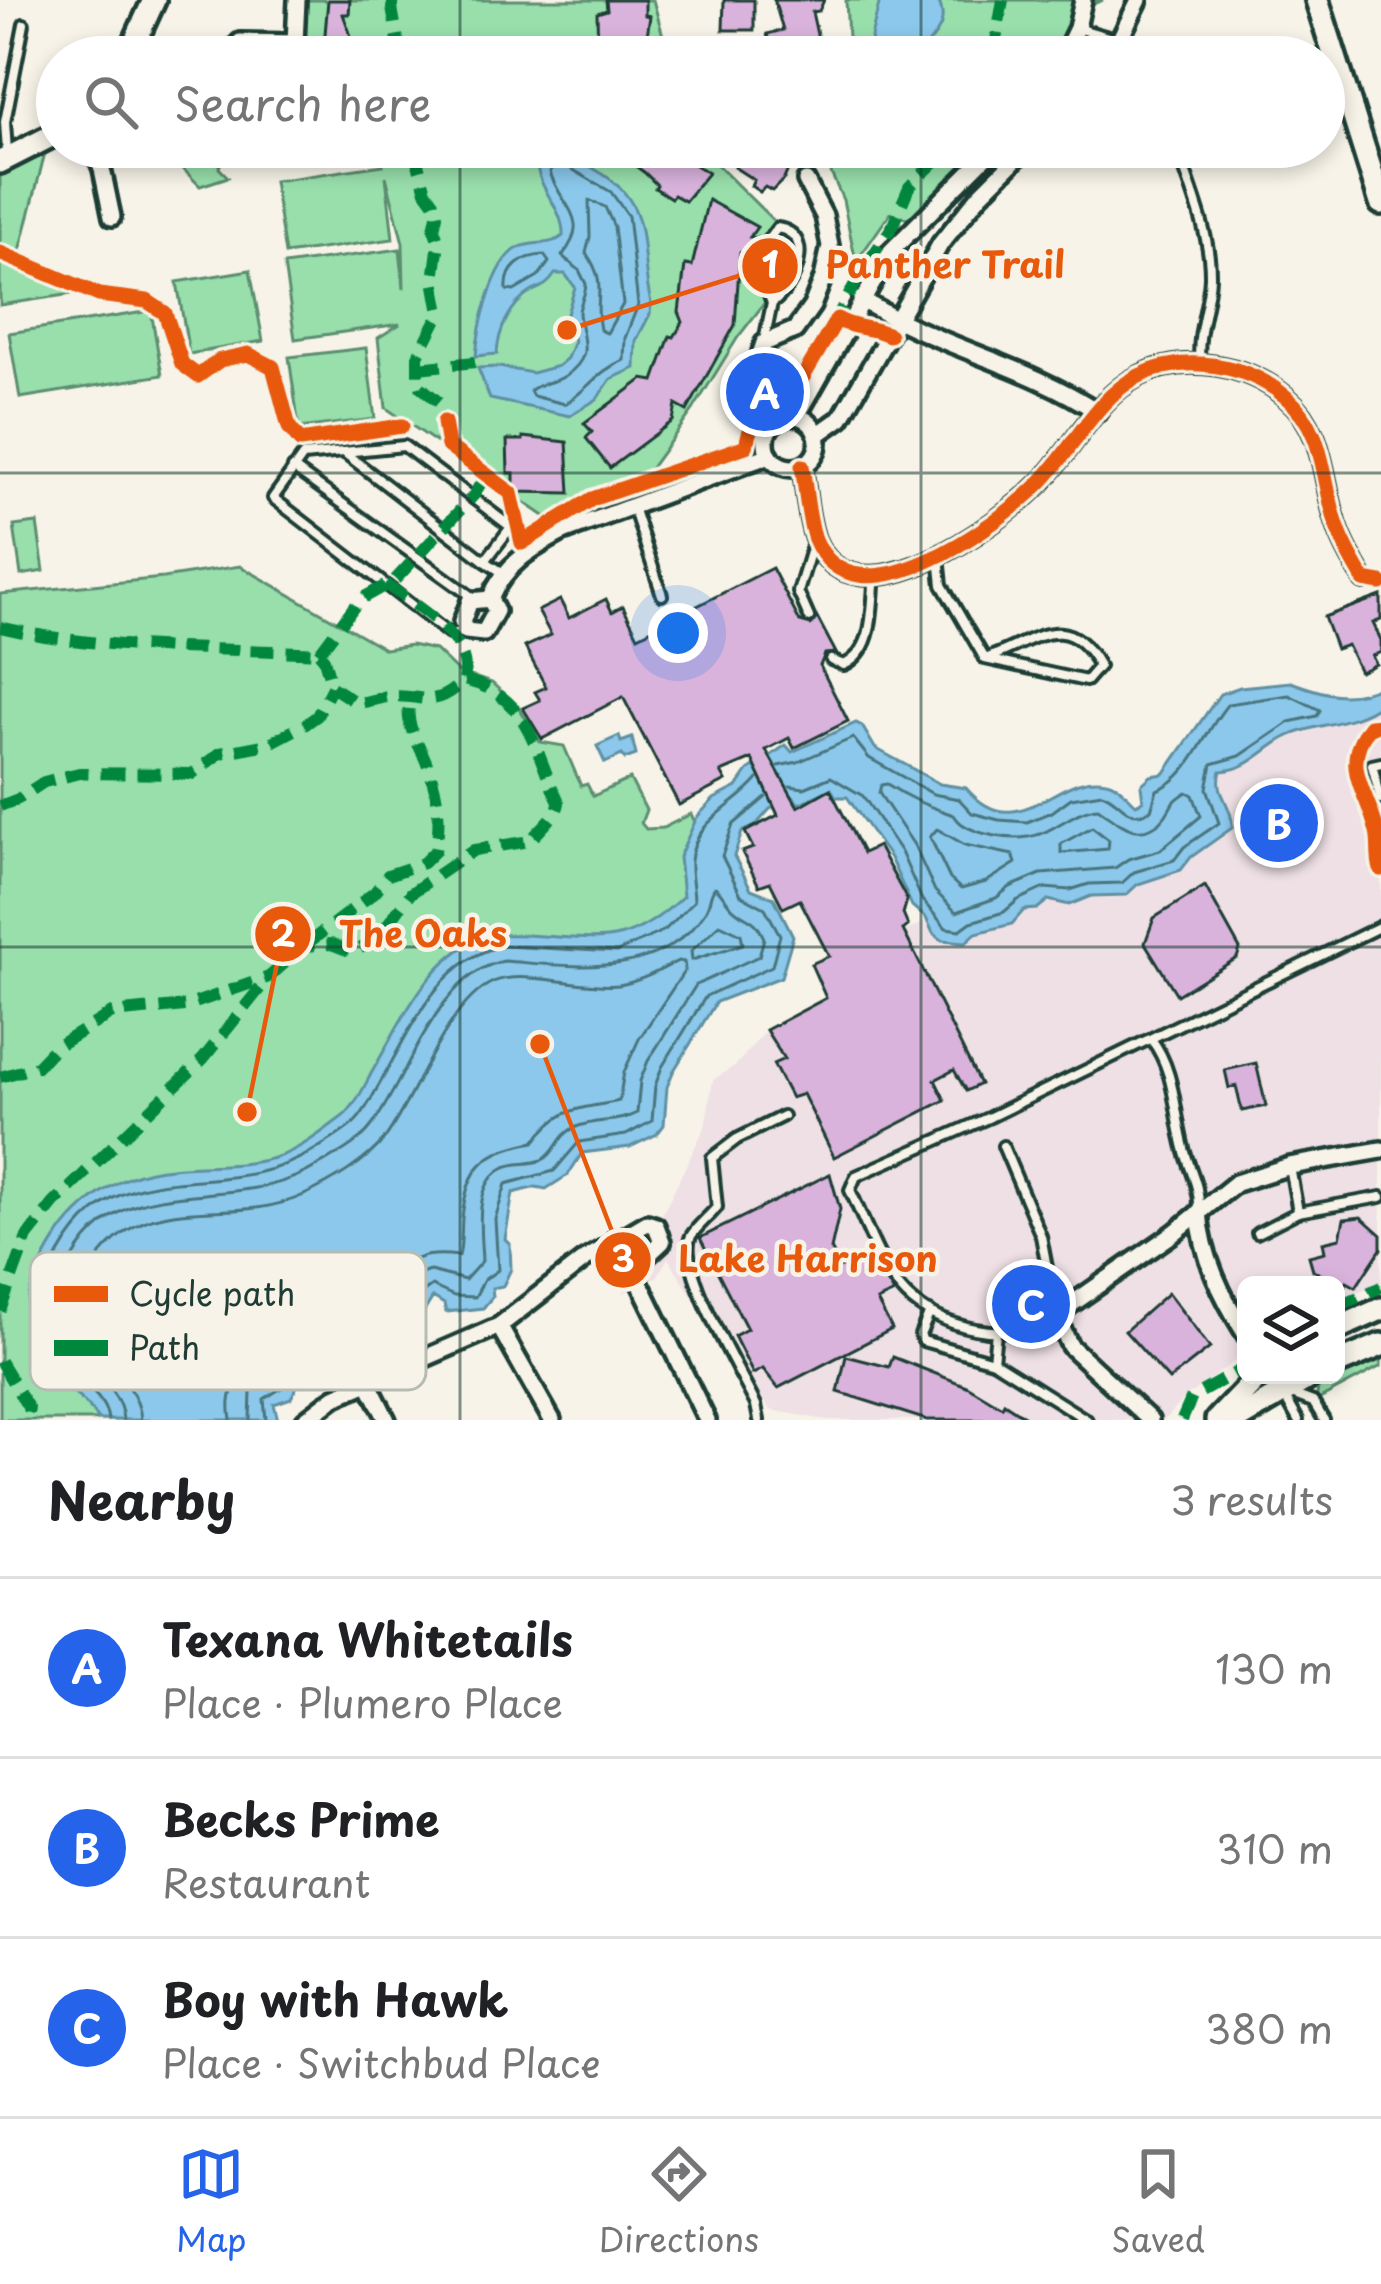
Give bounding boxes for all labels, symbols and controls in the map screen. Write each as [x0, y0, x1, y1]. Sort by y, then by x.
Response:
search box [36, 36, 1345, 168]
text: Search here [174, 68, 431, 136]
icon: search [78, 69, 144, 135]
callout: Panther Trail [740, 230, 1090, 302]
text: 1 [761, 236, 779, 290]
text: Panther Trail [825, 236, 1065, 290]
pin: A [726, 347, 804, 437]
your location [648, 603, 708, 663]
pin: B [1240, 778, 1318, 868]
callout: The Oaks [253, 898, 532, 970]
text: 2 [270, 905, 296, 959]
text: The Oaks [339, 905, 507, 959]
callout: Lake Harrison [593, 1224, 962, 1296]
text: 3 [611, 1230, 635, 1284]
text: Lake Harrison [678, 1230, 938, 1284]
legend [30, 1252, 426, 1390]
pin: C [992, 1259, 1070, 1349]
text: Cycle path [129, 1267, 295, 1317]
map controls [1237, 1276, 1345, 1384]
button: layers [1237, 1276, 1345, 1384]
text: Path [129, 1321, 200, 1371]
text: Nearby [48, 1460, 235, 1537]
text: 3 results [1170, 1469, 1333, 1528]
text: Texana Whitetails [162, 1604, 573, 1672]
text: A [72, 1638, 102, 1697]
text: 130 m [1215, 1638, 1333, 1697]
text: Place · Plumero Place [162, 1672, 563, 1731]
text: Becks Prime [162, 1784, 440, 1852]
text: B [74, 1818, 100, 1877]
text: 310 m [1216, 1818, 1333, 1877]
text: Restaurant [162, 1852, 370, 1911]
text: Boy with Hawk [162, 1964, 508, 2032]
text: C [72, 1998, 102, 2057]
text: 380 m [1205, 1998, 1333, 2057]
text: Place · Switchbud Place [162, 2032, 600, 2091]
tab: Map [176, 2141, 247, 2263]
tab: Directions [599, 2141, 759, 2263]
tab: Saved [1111, 2141, 1205, 2263]

